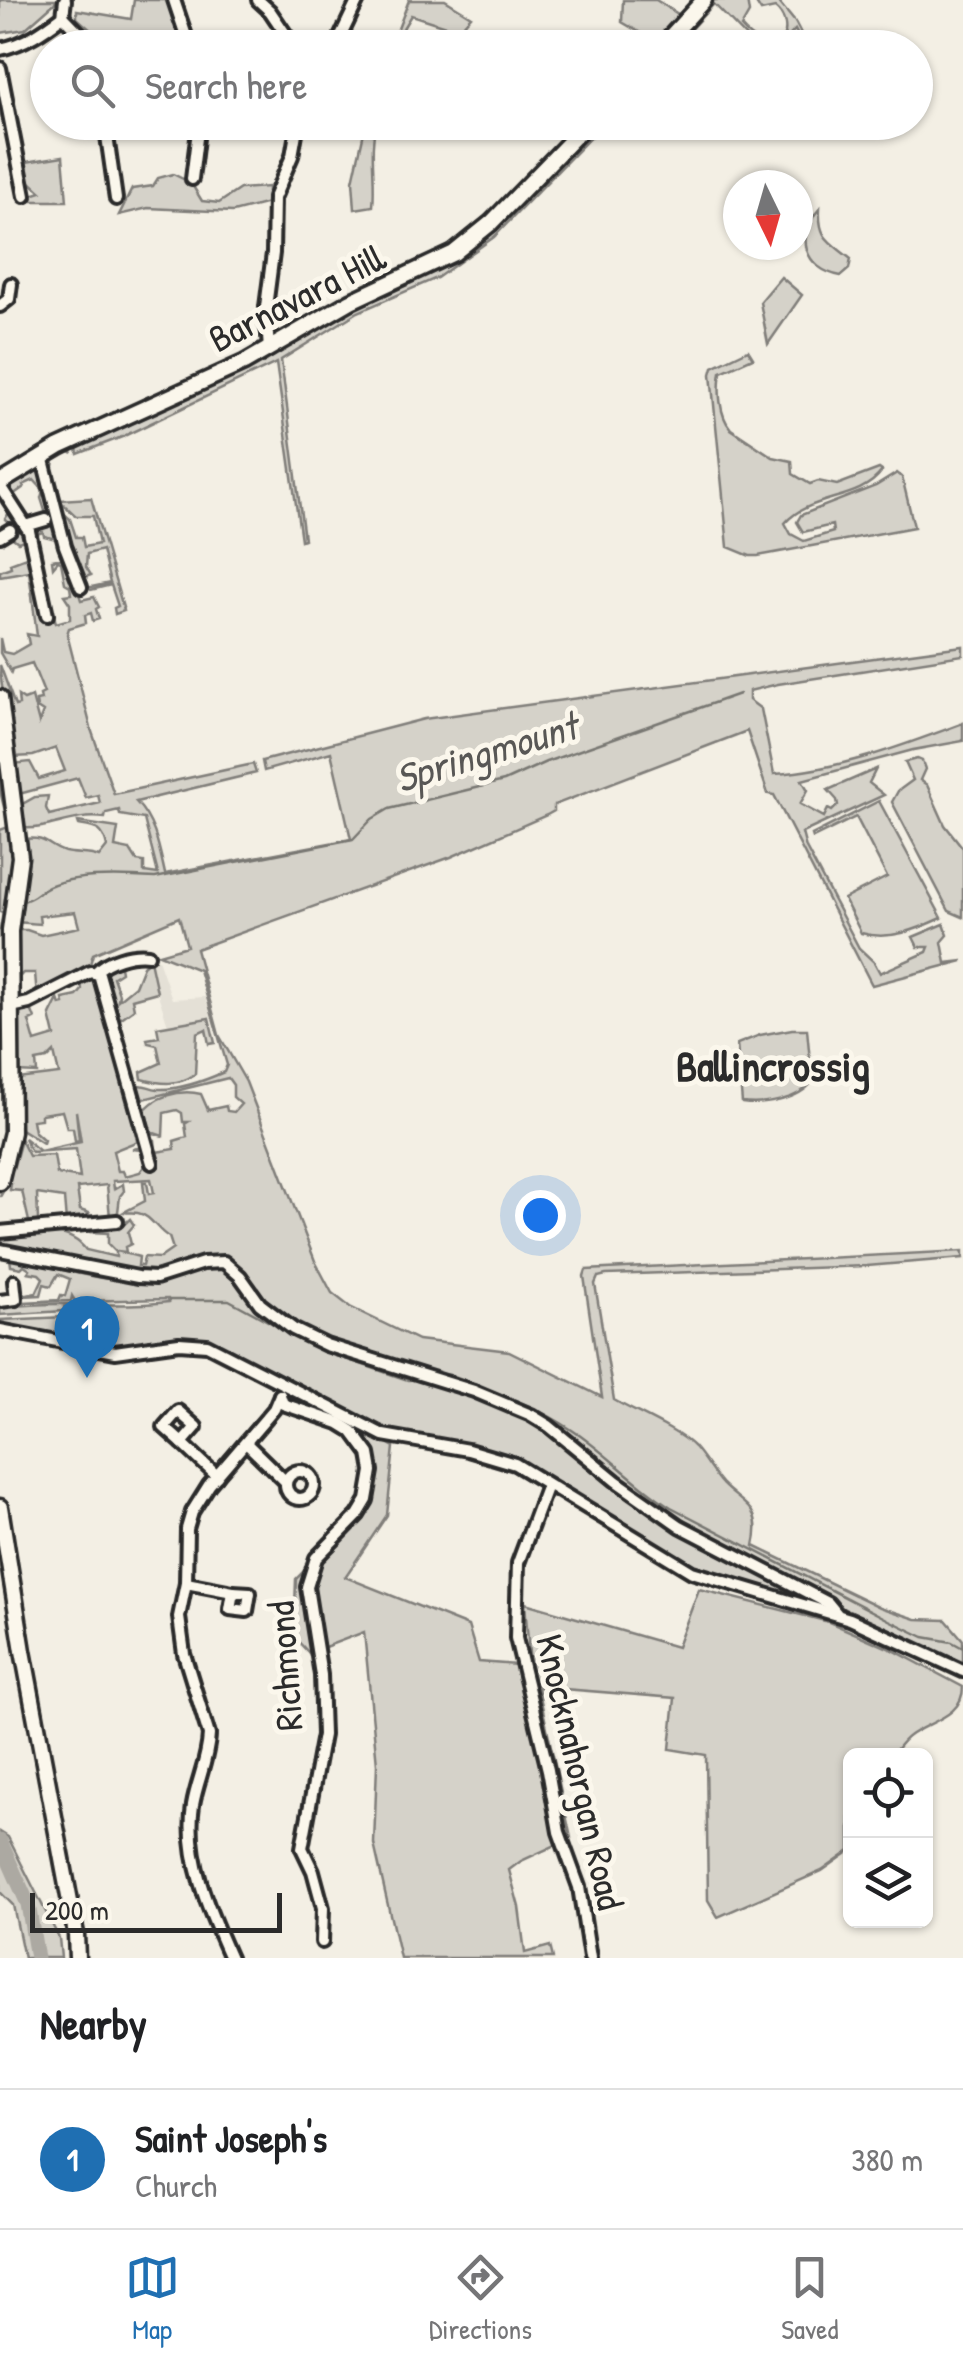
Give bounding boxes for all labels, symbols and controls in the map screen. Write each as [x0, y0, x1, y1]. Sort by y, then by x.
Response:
search box [30, 30, 933, 140]
icon: search [65, 58, 120, 113]
text: Search here [145, 59, 307, 111]
north arrow [723, 170, 813, 260]
street label: Barnavara Hill [199, 230, 394, 364]
water label: Springmount [388, 696, 588, 805]
district label: Ballincrossig [676, 1037, 870, 1095]
your location [515, 1190, 566, 1241]
pin: 1 [54, 1296, 120, 1378]
street label: Richmond [254, 1599, 314, 1733]
street label: Knocknahorgan Road [524, 1629, 638, 1915]
map controls [843, 1748, 933, 1928]
button: locate [843, 1748, 933, 1838]
button: layers [843, 1838, 933, 1928]
scale bar [30, 1888, 282, 1932]
text: 200 m [45, 1891, 109, 1929]
text: Nearby [40, 1995, 147, 2052]
text: Saint Joseph's [135, 2112, 327, 2164]
text: 1 [67, 2138, 78, 2181]
text: 380 m [851, 2138, 923, 2181]
text: Church [135, 2164, 217, 2207]
tab: Map [125, 2250, 180, 2348]
tab: Directions [429, 2250, 532, 2348]
tab: Saved [781, 2250, 838, 2348]

